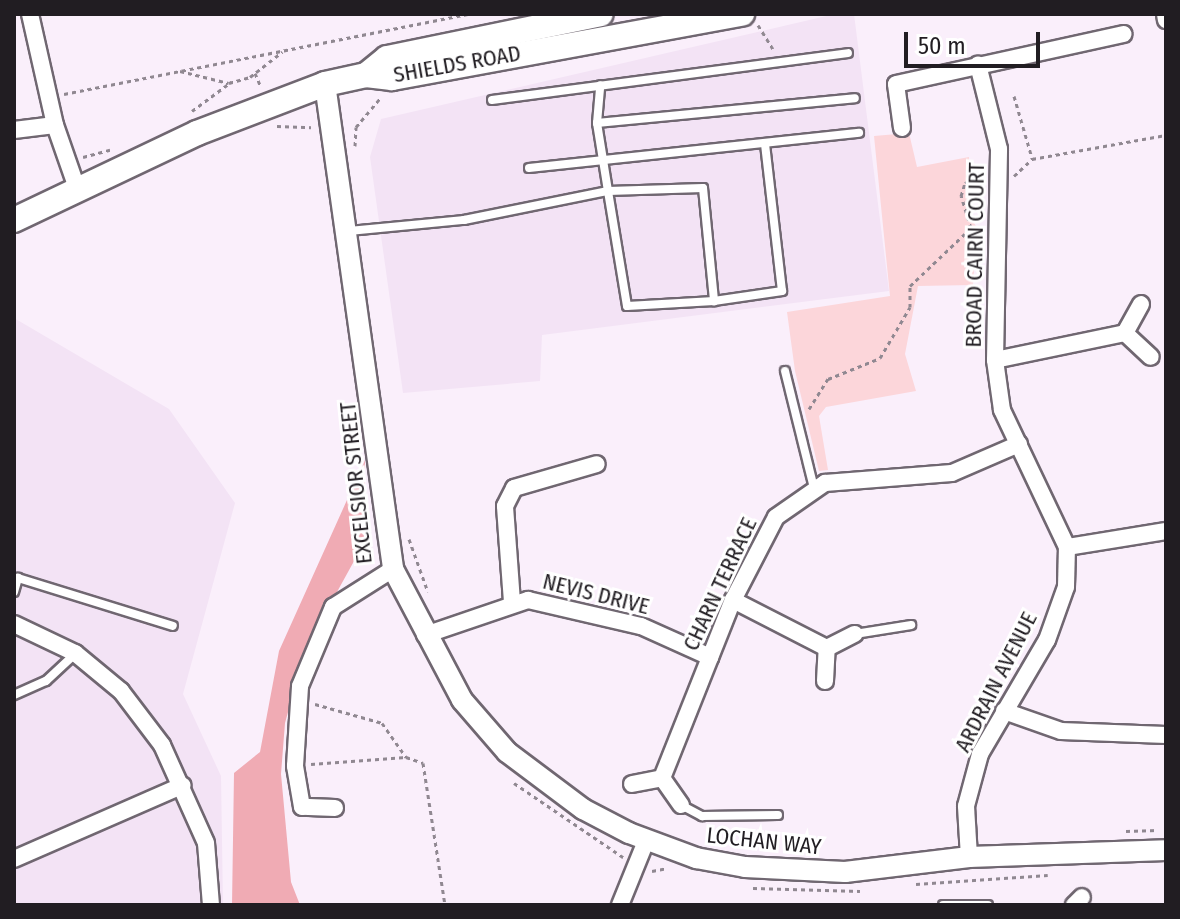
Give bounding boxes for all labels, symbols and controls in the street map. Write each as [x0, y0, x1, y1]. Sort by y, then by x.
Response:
scale bar [908, 16, 1044, 66]
text: 50 m [918, 32, 966, 60]
street label: SHIELDS ROAD [391, 40, 523, 88]
street label: BROAD CAIRN COURT [960, 162, 990, 348]
street label: EXCELSIOR STREET [334, 401, 378, 565]
street label: CHARN TERRACE [678, 513, 762, 655]
street label: NEVIS DRIVE [540, 568, 652, 620]
street label: ARDRAIN AVENUE [949, 608, 1043, 756]
street label: LOCHAN WAY [705, 822, 823, 860]

